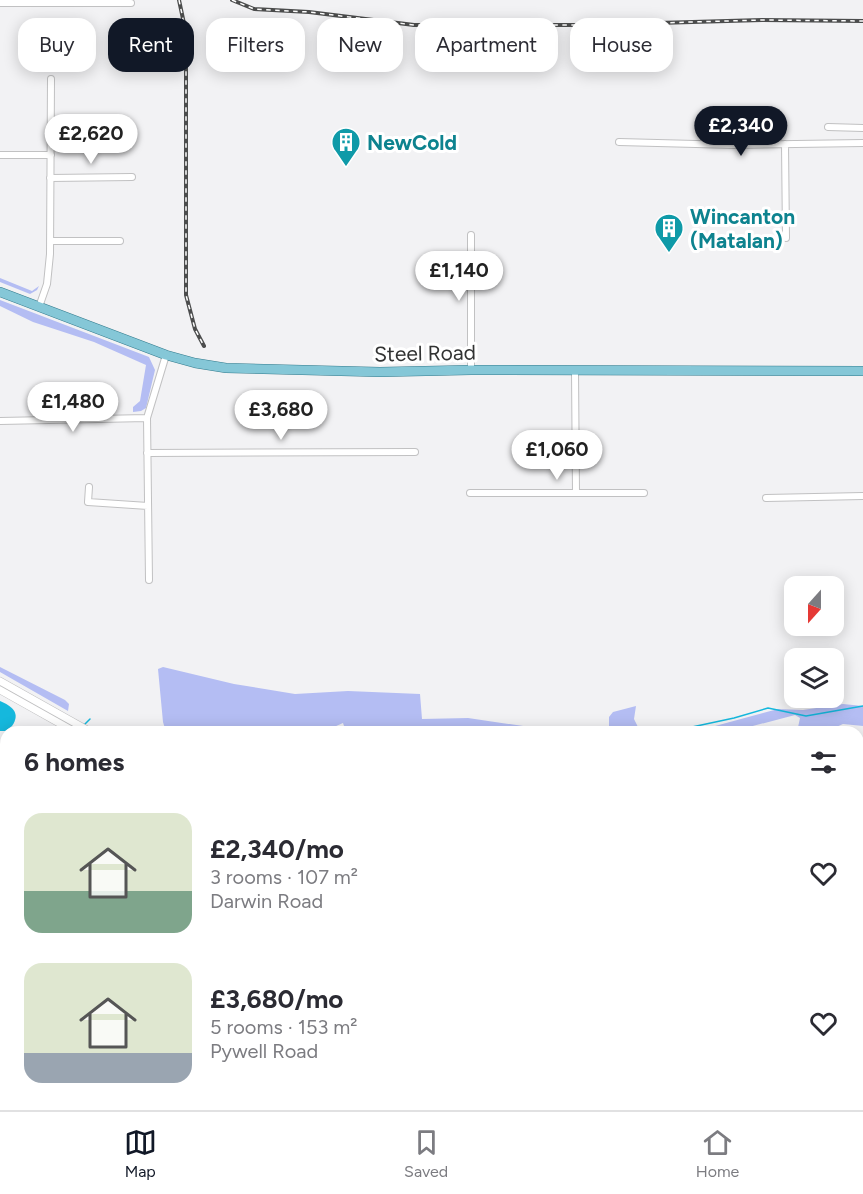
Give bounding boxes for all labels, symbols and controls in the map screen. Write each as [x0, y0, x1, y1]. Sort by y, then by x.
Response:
chip: Buy [18, 18, 96, 72]
chip: Rent [108, 18, 194, 72]
chip: Filters [206, 18, 305, 72]
chip: New [317, 18, 403, 72]
chip: Apartment [415, 18, 558, 72]
chip: House [570, 18, 673, 72]
pin: £2,340 [692, 106, 790, 157]
text: £2,340 [708, 113, 774, 137]
pin: £2,620 [42, 114, 140, 165]
text: £2,620 [59, 121, 123, 145]
building icon: NewCold [330, 126, 362, 168]
place label: NewCold [367, 130, 457, 155]
place label: Wincanton (Matalan) [690, 204, 795, 253]
building icon: Wincanton (Matalan) [653, 212, 685, 254]
pin: £1,140 [410, 251, 508, 302]
text: £1,140 [429, 258, 489, 282]
street label: Steel Road [374, 340, 476, 366]
pin: £1,480 [24, 382, 122, 433]
text: £1,480 [41, 389, 105, 413]
pin: £3,680 [232, 390, 330, 441]
text: £3,680 [249, 397, 313, 421]
pin: £1,060 [508, 430, 606, 481]
text: £1,060 [526, 437, 589, 461]
north arrow [784, 576, 844, 636]
map controls [784, 576, 844, 708]
button: layers [784, 648, 844, 708]
text: 6 homes [24, 746, 124, 778]
icon: filters [807, 746, 840, 779]
text: £2,340/mo [210, 833, 344, 865]
icon: home [72, 837, 144, 909]
icon: heart [807, 857, 840, 890]
text: 3 rooms · 107 m² [210, 865, 358, 889]
text: Darwin Road [210, 889, 323, 913]
text: £3,680/mo [210, 983, 343, 1015]
icon: home [72, 987, 144, 1059]
icon: heart [807, 1007, 840, 1040]
text: 5 rooms · 153 m² [210, 1015, 358, 1039]
text: Pywell Road [210, 1039, 318, 1063]
tab: Map [124, 1126, 157, 1181]
tab: Saved [404, 1126, 448, 1181]
tab: Home [696, 1126, 739, 1181]

